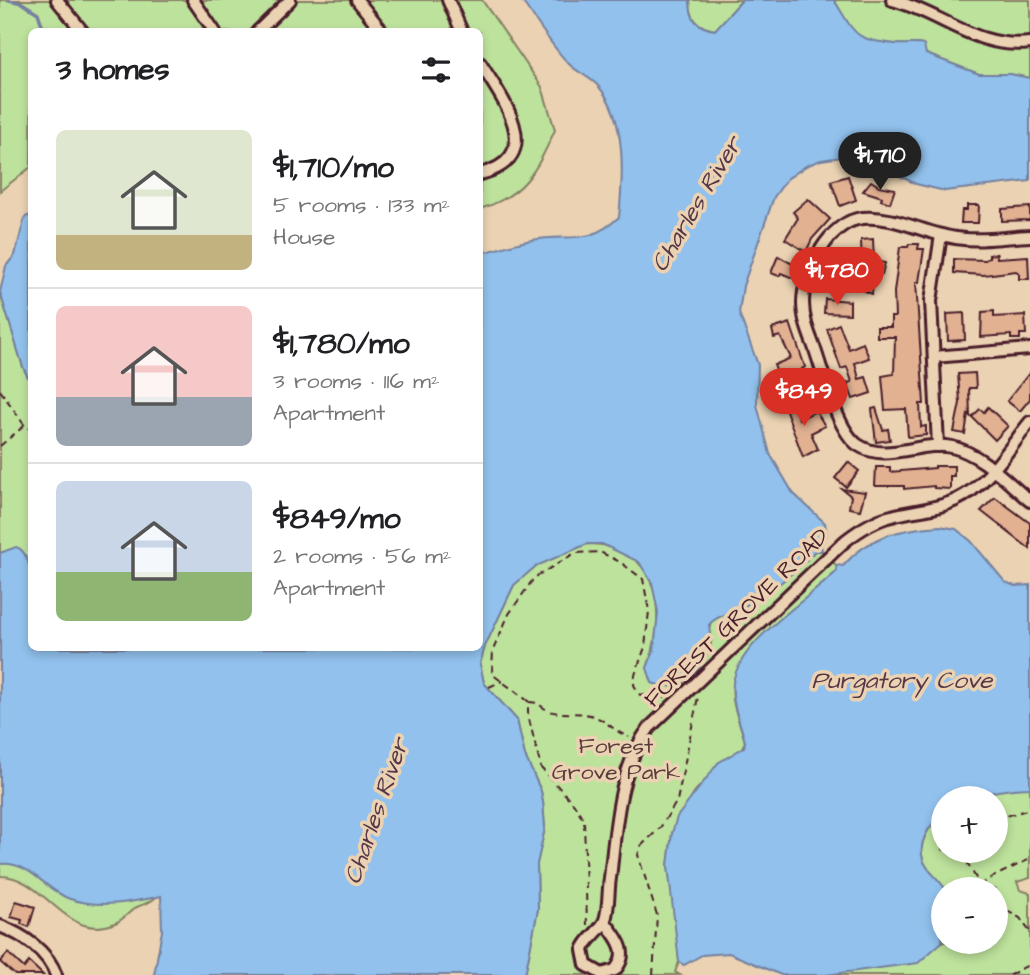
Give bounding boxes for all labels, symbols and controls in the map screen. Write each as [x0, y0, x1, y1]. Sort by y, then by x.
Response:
text: 3 homes [56, 49, 170, 91]
icon: filters [417, 51, 455, 89]
water label: Charles River [643, 128, 752, 278]
pin: $1,710 [823, 132, 937, 192]
text: $1,710 [854, 139, 906, 171]
text: $1,710/mo [273, 147, 394, 189]
icon: home [112, 158, 196, 242]
text: 5 rooms · 133 m² [273, 189, 450, 221]
text: House [273, 221, 336, 253]
pin: $1,780 [780, 247, 894, 307]
text: $1,780 [805, 254, 869, 286]
text: $1,780/mo [273, 323, 410, 365]
icon: home [112, 334, 196, 418]
text: 3 rooms · 116 m² [273, 365, 440, 397]
pin: $849 [763, 368, 845, 428]
text: $849 [776, 375, 832, 407]
text: Apartment [273, 397, 385, 429]
text: $849/mo [273, 498, 401, 540]
icon: home [112, 509, 196, 593]
street label: FOREST GROVE ROAD [637, 521, 836, 715]
text: 2 rooms · 56 m² [273, 540, 451, 572]
text: Apartment [273, 572, 385, 604]
water label: Purgatory Cove [812, 664, 993, 699]
park label: Forest Grove Park [552, 730, 680, 788]
water label: Charles River [336, 731, 419, 889]
map controls [931, 786, 1008, 954]
button: + [931, 786, 1008, 863]
button: − [931, 877, 1008, 954]

